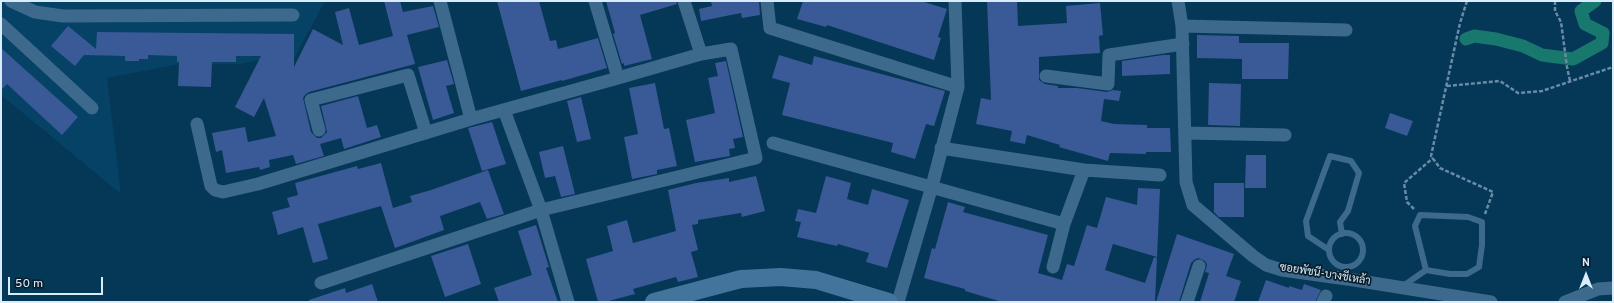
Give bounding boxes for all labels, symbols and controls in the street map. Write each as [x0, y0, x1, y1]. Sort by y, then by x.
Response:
north arrow [1566, 255, 1606, 295]
text: N [1582, 256, 1590, 270]
street label: ซอยพัชนี-บางชีเหล้า [1279, 261, 1371, 289]
scale bar [10, 269, 105, 295]
text: 50 m [15, 276, 43, 292]

